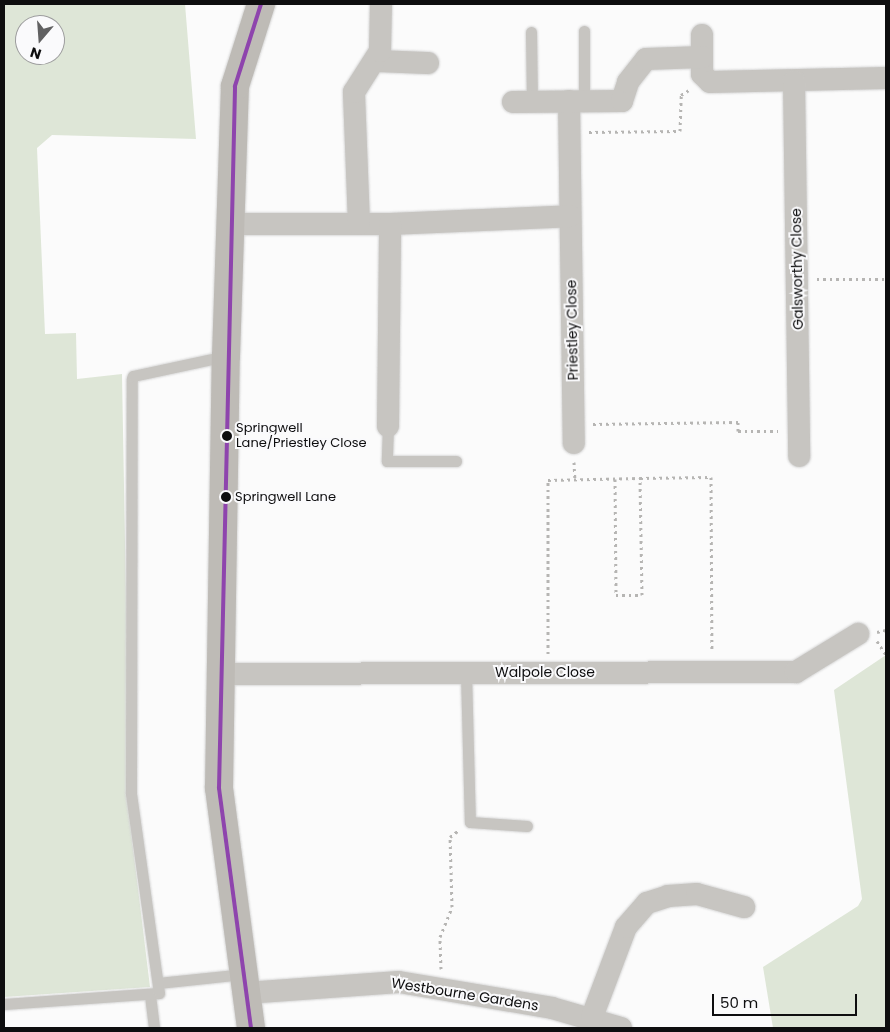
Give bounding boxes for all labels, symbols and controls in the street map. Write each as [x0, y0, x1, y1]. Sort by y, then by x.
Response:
north arrow [15, 15, 65, 65]
text: N [28, 42, 44, 64]
street label: Galsworthy Close [788, 208, 806, 330]
street label: Priestley Close [563, 279, 581, 381]
place label: Springwell Lane/Priestley Close [236, 421, 367, 452]
marker: Springwell Lane/Priestley Close [222, 431, 232, 441]
place label: Springwell Lane [235, 489, 336, 505]
marker: Springwell Lane [221, 492, 231, 502]
street label: Walpole Close [495, 664, 595, 680]
street label: Westbourne Gardens [390, 974, 540, 1014]
scale bar [715, 984, 860, 1016]
text: 50 m [720, 992, 758, 1013]

